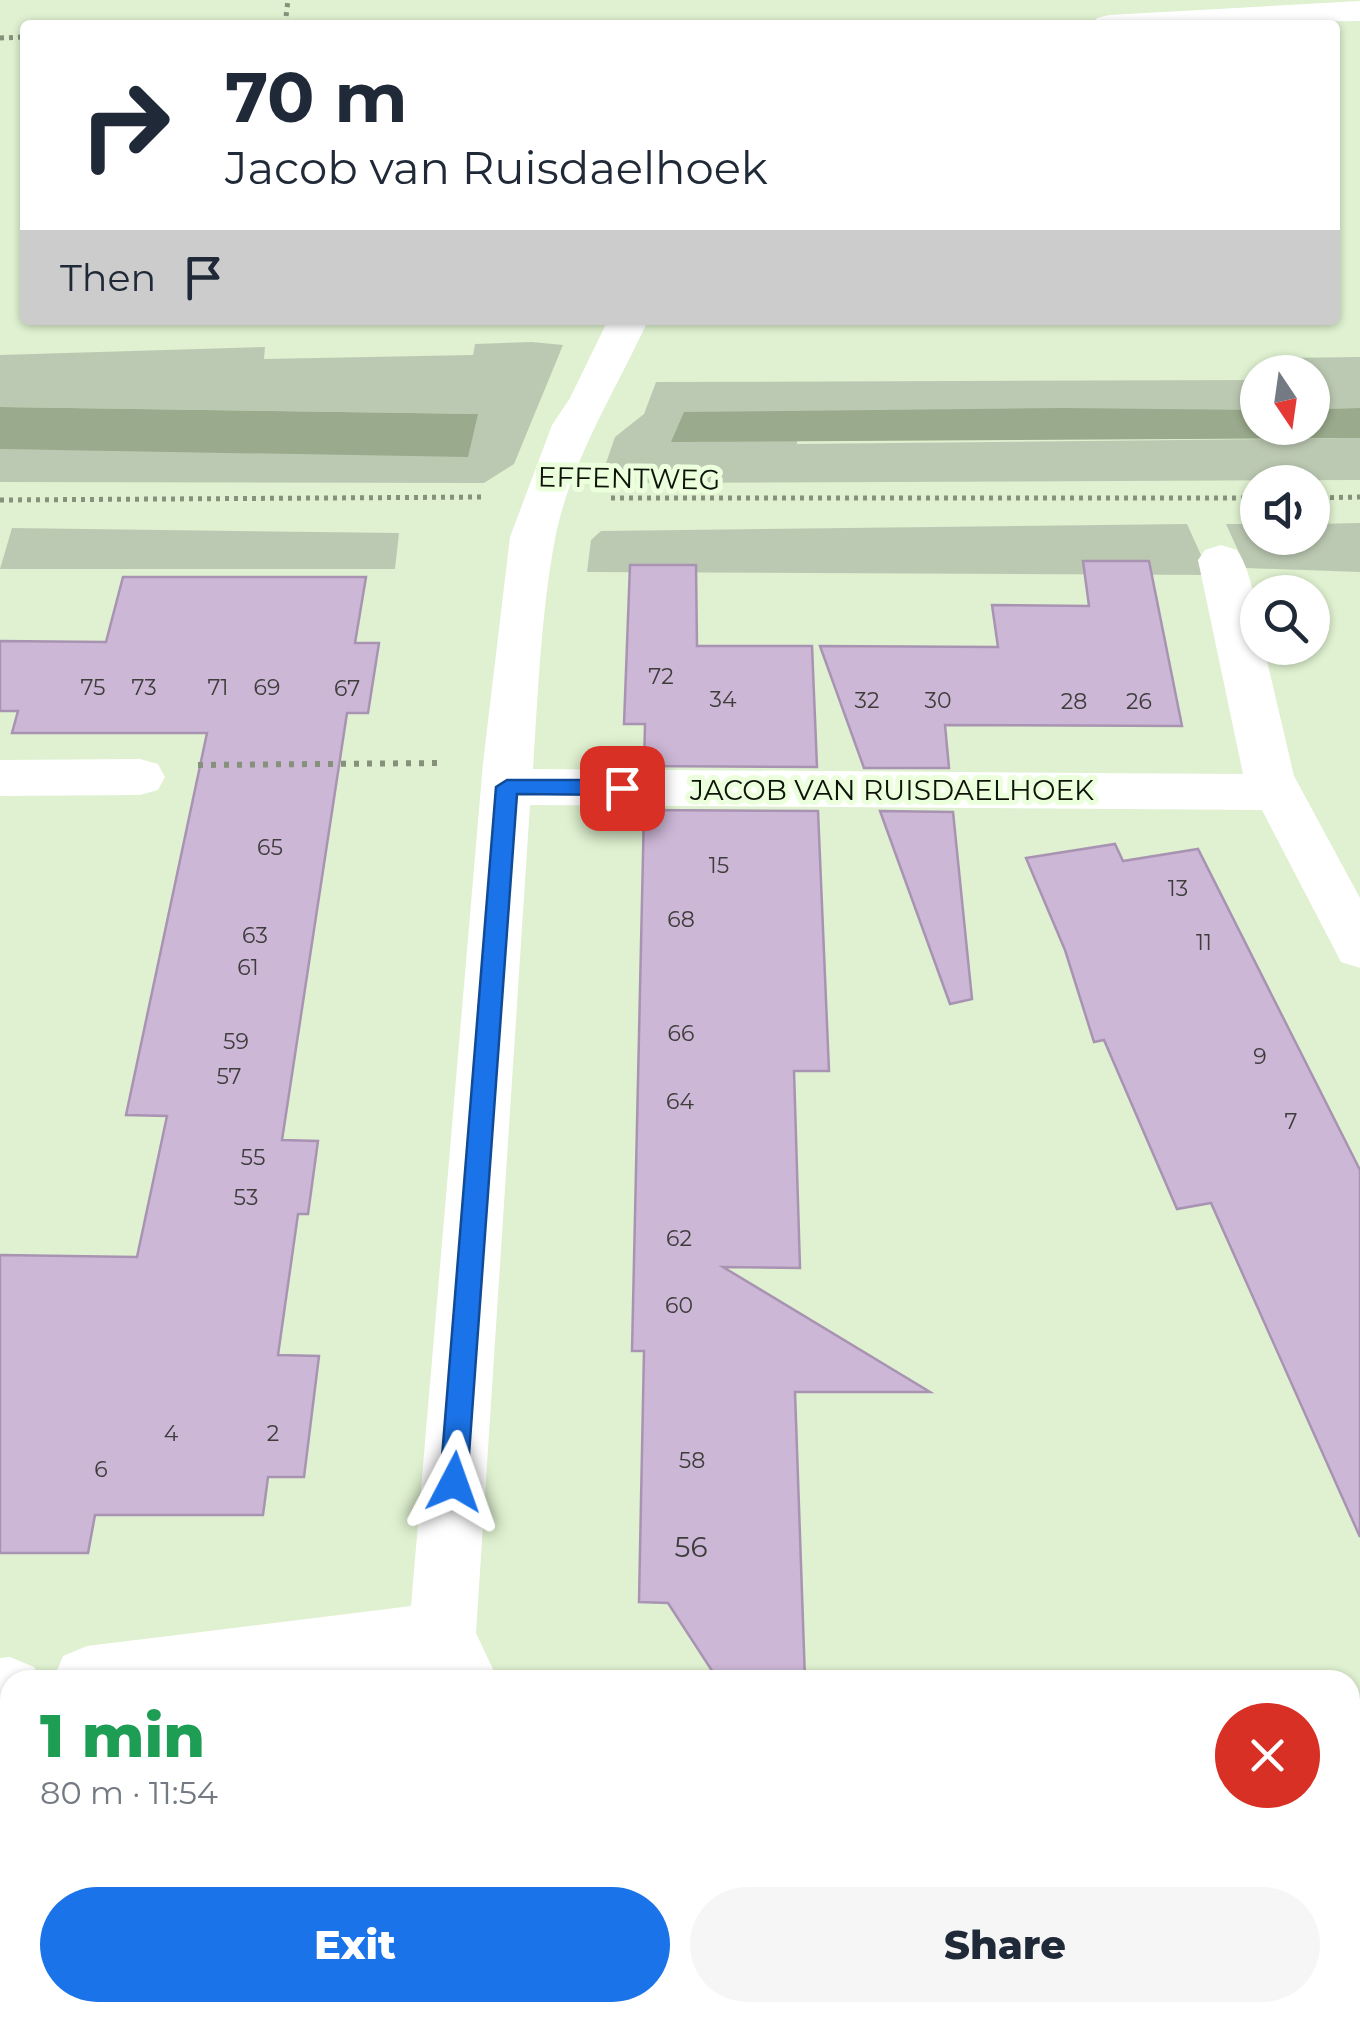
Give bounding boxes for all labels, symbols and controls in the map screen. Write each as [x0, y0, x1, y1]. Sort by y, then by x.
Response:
text: 70 m [225, 54, 408, 140]
icon: right [60, 60, 190, 190]
text: Jacob van Ruisdaelhoek [225, 140, 768, 195]
icon: arrive [176, 250, 231, 305]
text: Then [60, 254, 156, 301]
north arrow [1240, 355, 1330, 445]
map controls [1240, 355, 1330, 665]
street label: EFFENTWEG [537, 459, 721, 497]
button: sound [1240, 465, 1330, 555]
button: search [1240, 575, 1330, 665]
house number: 72 [648, 663, 674, 690]
house number: 75 [81, 674, 106, 701]
house number: 73 [131, 674, 157, 701]
house number: 71 [207, 674, 229, 701]
house number: 69 [254, 674, 280, 701]
house number: 67 [334, 675, 360, 702]
house number: 34 [710, 686, 737, 713]
house number: 32 [855, 687, 879, 714]
house number: 30 [925, 687, 951, 714]
house number: 28 [1061, 688, 1087, 715]
house number: 26 [1126, 688, 1152, 715]
pin [580, 746, 665, 831]
icon: arrive [595, 761, 650, 816]
street label: JACOB VAN RUISDAELHOEK [689, 773, 1094, 807]
house number: 65 [257, 834, 283, 861]
house number: 15 [709, 852, 729, 879]
house number: 13 [1168, 875, 1188, 902]
house number: 68 [667, 906, 695, 933]
house number: 63 [242, 922, 268, 949]
house number: 11 [1196, 929, 1212, 956]
house number: 61 [237, 954, 259, 981]
house number: 66 [668, 1020, 694, 1047]
house number: 59 [223, 1028, 249, 1055]
house number: 9 [1253, 1043, 1267, 1070]
house number: 57 [216, 1063, 242, 1090]
house number: 64 [666, 1088, 694, 1115]
house number: 7 [1285, 1108, 1298, 1135]
house number: 55 [241, 1144, 265, 1171]
house number: 53 [234, 1184, 258, 1211]
house number: 62 [666, 1225, 692, 1252]
house number: 60 [665, 1292, 693, 1319]
house number: 4 [164, 1420, 179, 1447]
house number: 2 [267, 1420, 279, 1447]
position arrow [402, 1430, 506, 1534]
house number: 58 [679, 1447, 705, 1474]
house number: 6 [94, 1456, 108, 1483]
house number: 56 [675, 1530, 707, 1564]
text: 1 min [40, 1699, 205, 1772]
button: close [1215, 1703, 1320, 1808]
text: 80 m · 11:54 [40, 1773, 218, 1812]
button: Exit [40, 1887, 670, 2002]
button: Share [690, 1887, 1320, 2002]

